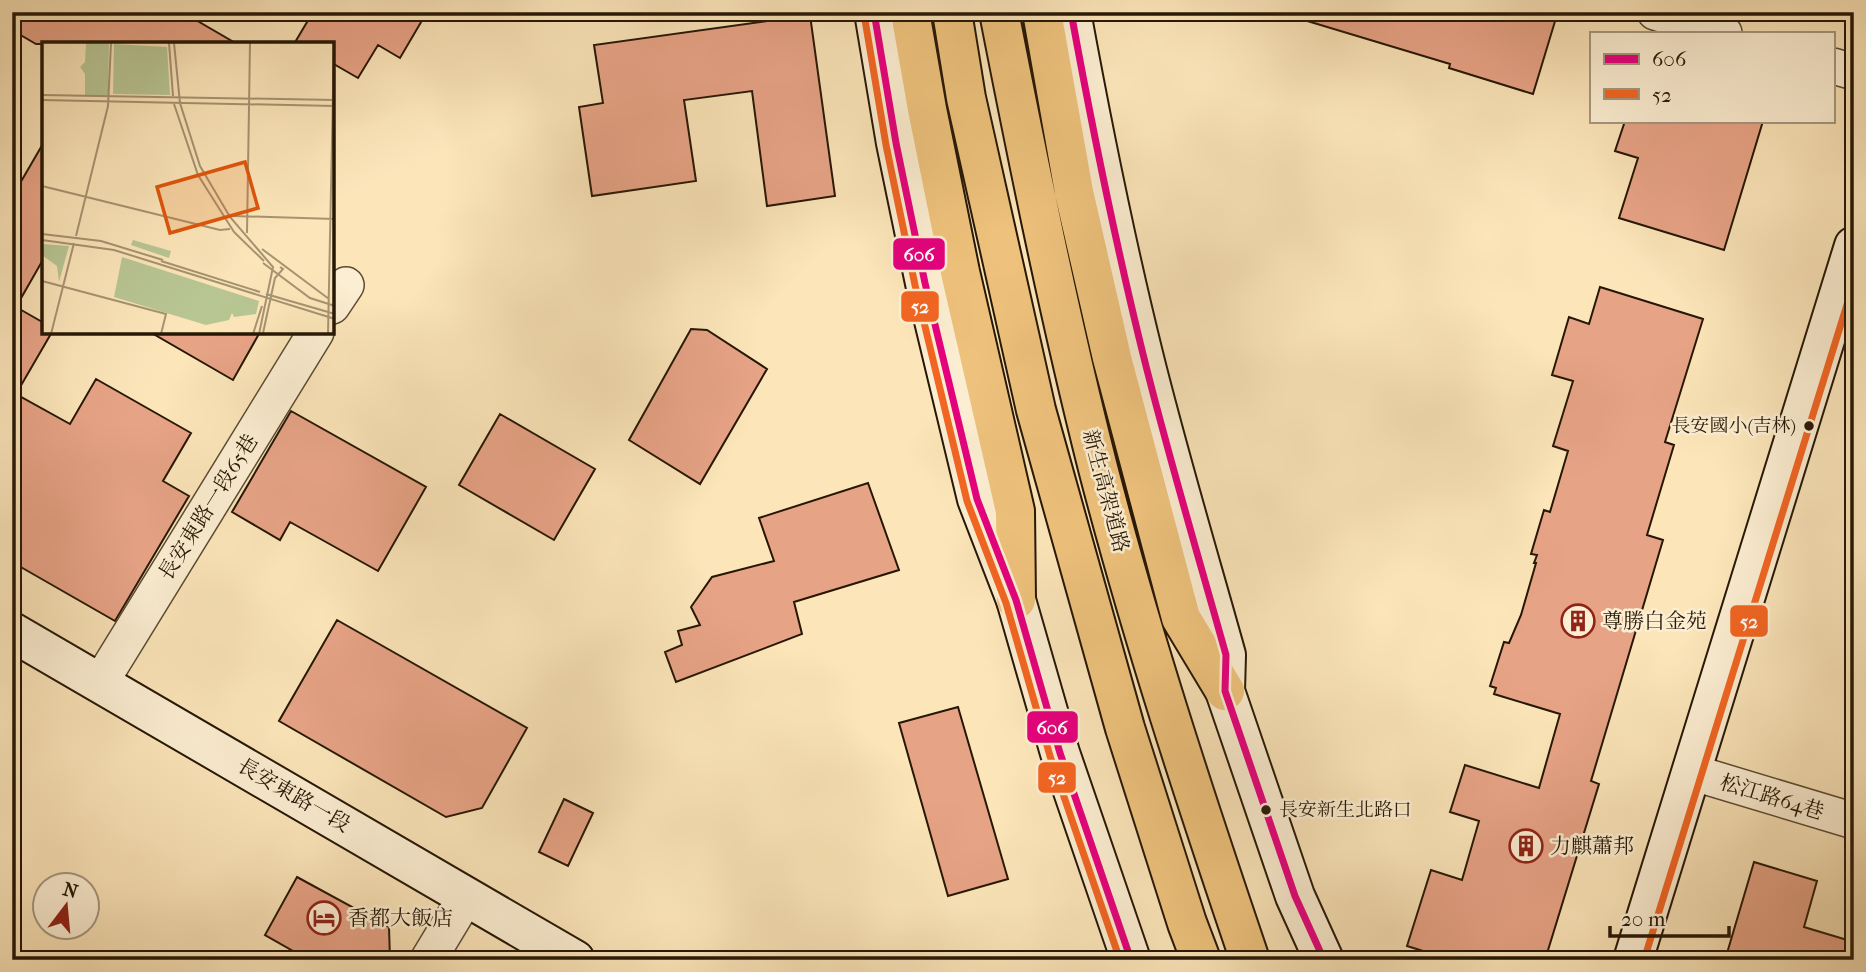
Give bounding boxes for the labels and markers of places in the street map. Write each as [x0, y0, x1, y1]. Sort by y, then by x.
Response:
place label: 長安國小(吉林) [1671, 415, 1796, 437]
marker: 長安國小(吉林) [1802, 419, 1816, 433]
building icon: 尊勝白金苑 [1559, 602, 1597, 640]
place label: 尊勝白金苑 [1602, 609, 1707, 633]
place label: 長安新生北路口 [1279, 799, 1412, 821]
marker: 長安新生北路口 [1259, 803, 1273, 817]
building icon: 力麒蕭邦 [1507, 827, 1545, 865]
place label: 力麒蕭邦 [1550, 834, 1634, 858]
hotel icon: 香都大飯店 [305, 899, 343, 937]
place label: 香都大飯店 [348, 906, 453, 930]

